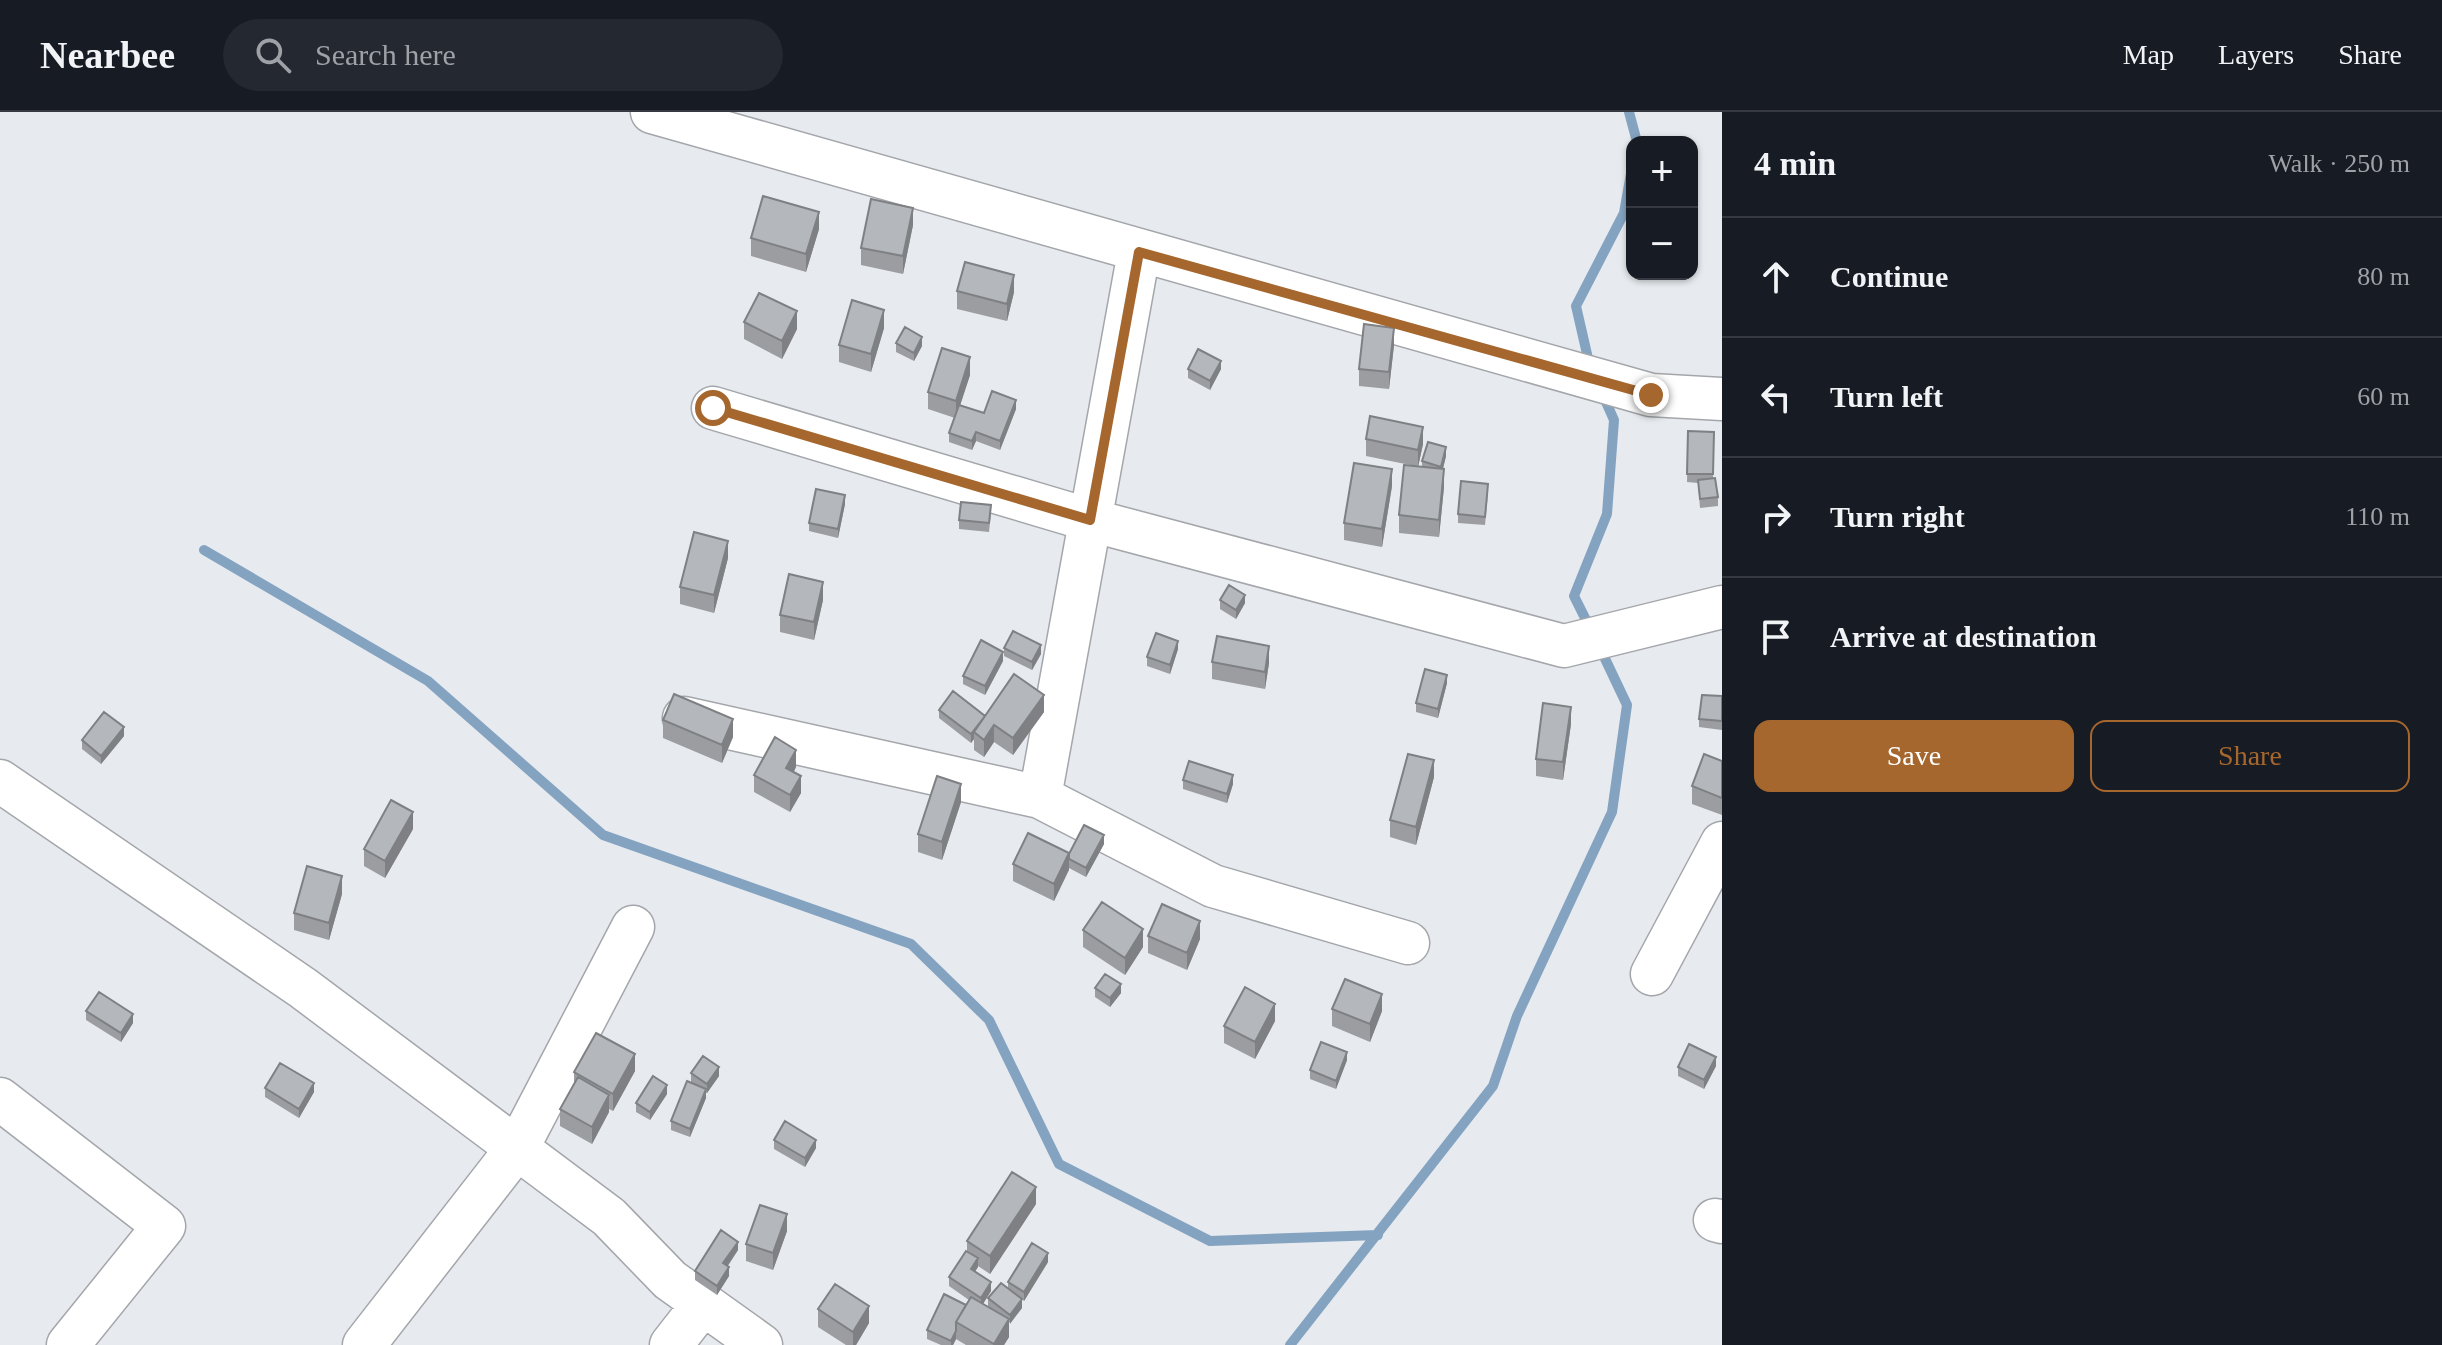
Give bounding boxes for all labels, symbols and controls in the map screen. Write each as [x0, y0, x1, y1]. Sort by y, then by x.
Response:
search box [223, 19, 783, 91]
icon: search [251, 33, 295, 77]
text: Nearbee [40, 34, 175, 76]
text: Search here [315, 38, 456, 71]
text: Map [2123, 39, 2174, 70]
text: Layers [2218, 39, 2294, 70]
text: Share [2338, 39, 2402, 70]
map controls [1626, 136, 1698, 280]
button: + [1626, 136, 1698, 208]
text: 4 min [1754, 145, 1836, 182]
text: Walk · 250 m [2268, 149, 2410, 178]
button: − [1626, 208, 1698, 280]
icon: ahead [1754, 255, 1798, 299]
text: Continue [1830, 260, 1948, 293]
text: 80 m [2357, 262, 2410, 291]
icon: left [1754, 375, 1798, 419]
route end [1633, 377, 1669, 413]
text: Turn left [1830, 380, 1943, 413]
text: 60 m [2357, 382, 2410, 411]
route start [695, 390, 731, 426]
icon: right [1754, 495, 1798, 539]
text: Turn right [1830, 500, 1965, 533]
text: 110 m [2345, 502, 2410, 531]
icon: arrive [1754, 615, 1798, 659]
text: Arrive at destination [1830, 620, 2097, 653]
button: Save [1754, 720, 2074, 792]
button: Share [2090, 720, 2410, 792]

